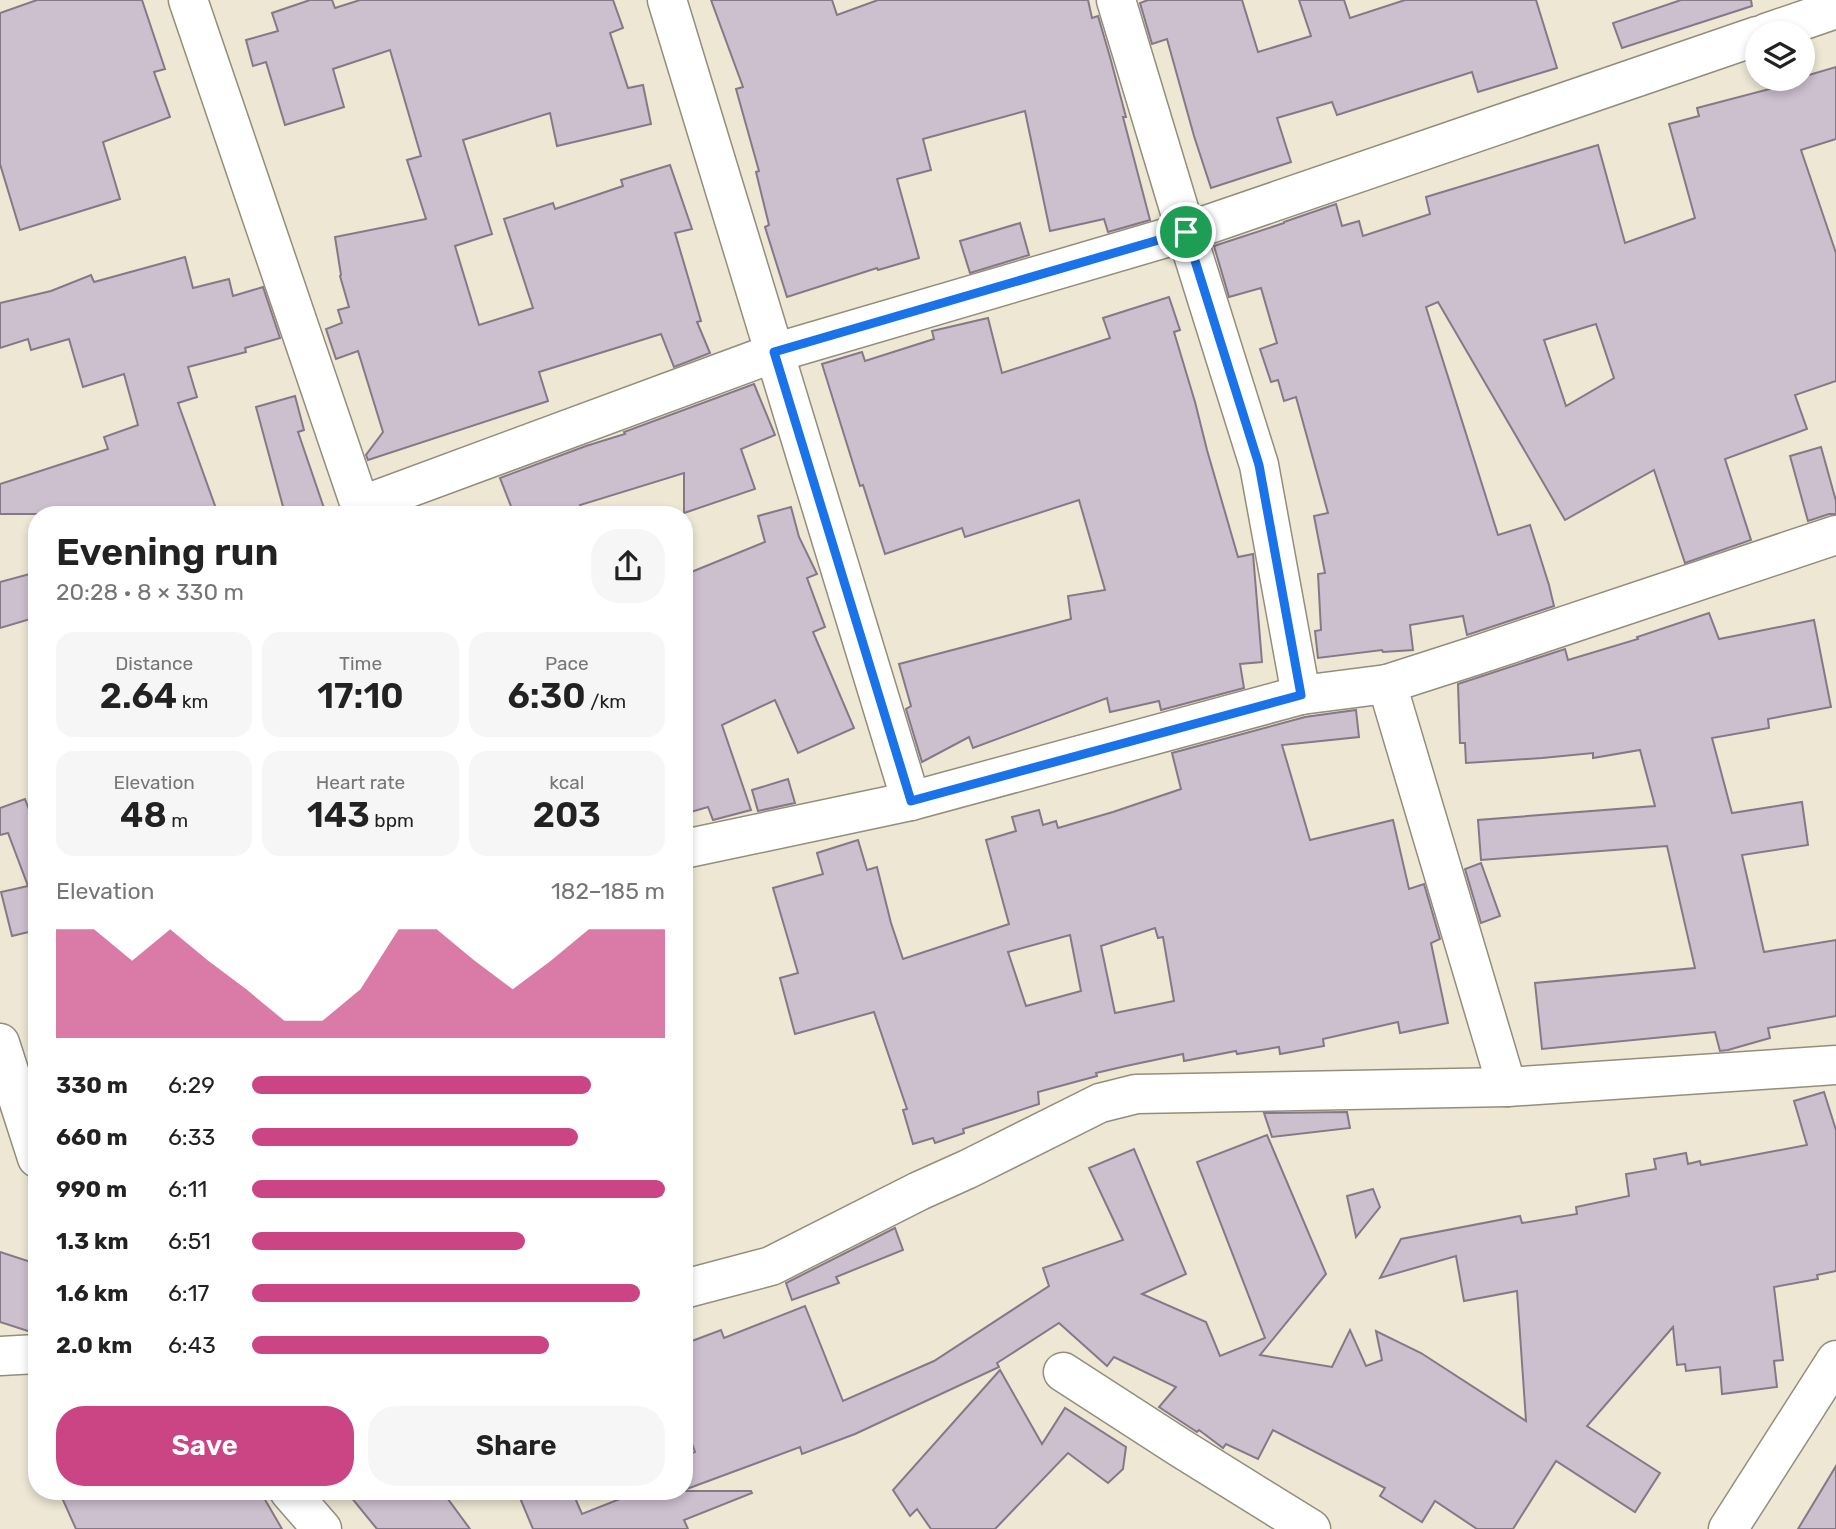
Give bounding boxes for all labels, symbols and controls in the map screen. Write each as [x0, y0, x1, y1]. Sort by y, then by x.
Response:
map controls [1745, 21, 1815, 91]
button: layers [1745, 21, 1815, 91]
pin [1156, 202, 1216, 262]
icon: arrive [1167, 213, 1205, 251]
text: Evening run [56, 529, 279, 575]
button: share [591, 529, 665, 603]
text: 20:28 · 8 × 330 m [56, 578, 244, 606]
text: Distance [115, 652, 193, 675]
text: Time [339, 652, 382, 675]
text: Pace [545, 652, 589, 675]
text: 2.64 [100, 675, 177, 717]
text: 17:10 [317, 675, 404, 717]
text: 6:30 [507, 675, 586, 717]
text: km [177, 690, 208, 713]
text: /km [586, 690, 626, 713]
text: Elevation [113, 771, 195, 794]
text: Heart rate [316, 771, 405, 794]
text: kcal [549, 771, 584, 794]
text: 48 [120, 794, 167, 836]
text: 143 [307, 794, 370, 836]
text: 203 [533, 794, 601, 836]
text: m [167, 809, 188, 832]
text: bpm [370, 809, 414, 832]
text: Elevation [56, 877, 155, 905]
text: 182–185 m [551, 877, 665, 905]
text: 330 m [56, 1071, 128, 1099]
text: 6:29 [168, 1071, 215, 1099]
text: 660 m [56, 1123, 128, 1151]
text: 6:33 [168, 1123, 215, 1151]
text: 990 m [56, 1175, 127, 1203]
text: 6:11 [168, 1175, 207, 1203]
text: 1.3 km [56, 1227, 129, 1255]
text: 6:51 [168, 1227, 211, 1255]
text: 1.6 km [56, 1279, 128, 1307]
text: 6:17 [168, 1279, 209, 1307]
text: 2.0 km [56, 1331, 132, 1359]
text: 6:43 [168, 1331, 216, 1359]
button: Save [56, 1406, 354, 1486]
button: Share [368, 1406, 665, 1486]

